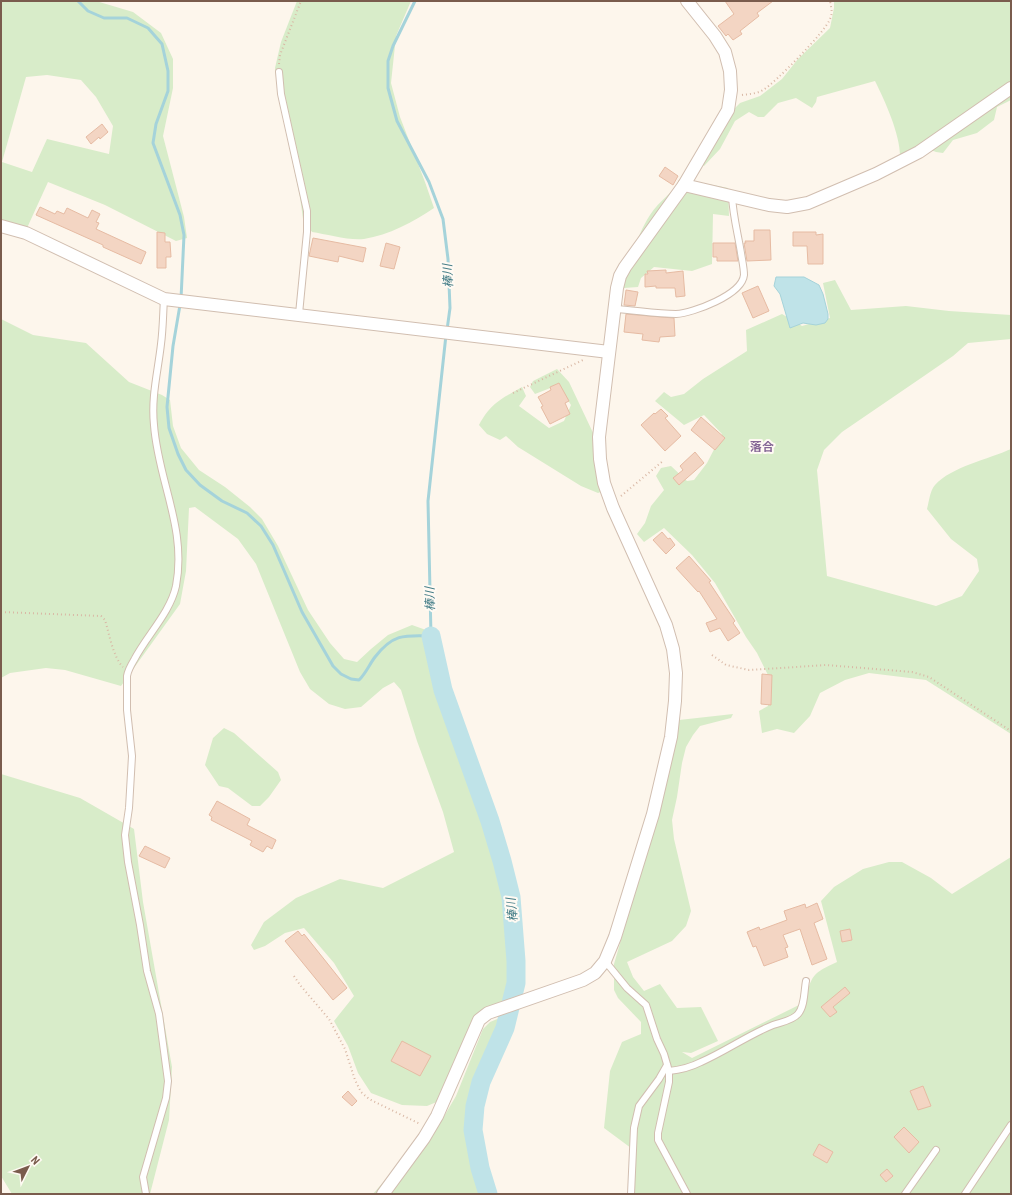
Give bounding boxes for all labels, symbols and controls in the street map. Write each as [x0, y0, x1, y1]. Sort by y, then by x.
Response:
water label: 棒川 [440, 262, 456, 288]
district label: 落合 [750, 440, 774, 454]
water label: 棒川 [423, 585, 437, 611]
water label: 棒川 [504, 895, 520, 923]
north arrow [8, 1147, 48, 1187]
text: N [28, 1154, 42, 1168]

